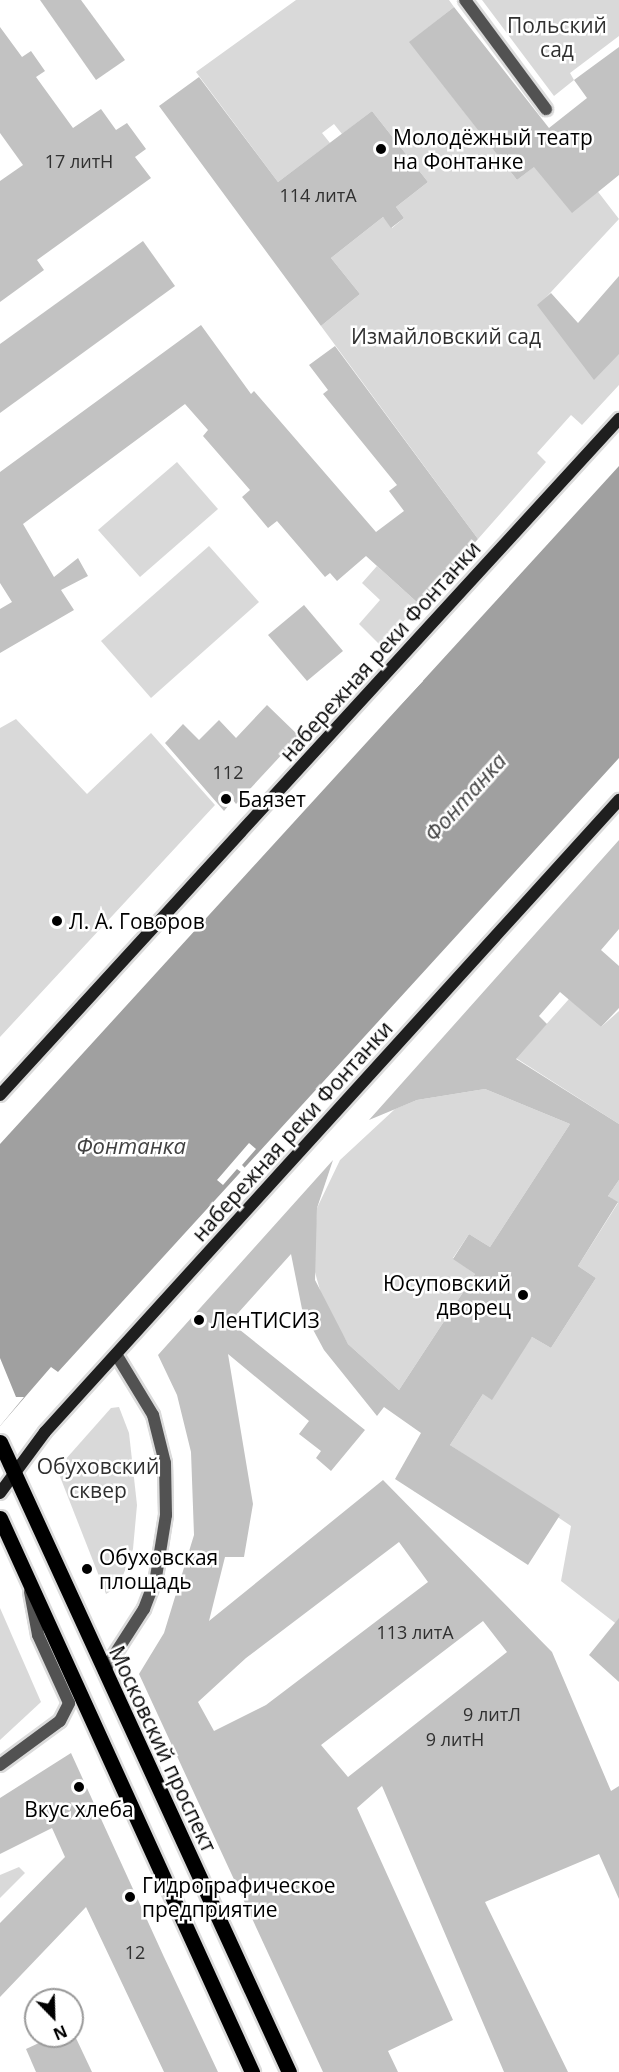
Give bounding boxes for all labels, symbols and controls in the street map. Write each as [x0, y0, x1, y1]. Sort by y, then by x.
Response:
park label: Польский сад [507, 12, 607, 62]
place label: Молодёжный театр на Фонтанке [393, 124, 593, 174]
marker: Молодёжный театр на Фонтанке [374, 142, 388, 156]
house number: 17 литН [45, 150, 113, 172]
house number: 114 литА [279, 184, 357, 206]
park label: Измайловский сад [351, 323, 541, 349]
street label: набережная реки Фонтанки [275, 536, 485, 766]
water label: Фонтанка [418, 747, 512, 847]
house number: 112 [213, 761, 243, 783]
place label: Баязет [238, 786, 306, 812]
marker: Баязет [219, 792, 233, 806]
place label: Л. А. Говоров [69, 908, 205, 934]
marker: Л. А. Говоров [50, 914, 64, 928]
street label: набережная реки Фонтанки [187, 1016, 397, 1246]
water label: Фонтанка [76, 1133, 186, 1159]
place label: Юсуповский дворец [383, 1270, 511, 1320]
marker: Юсуповский дворец [516, 1288, 530, 1302]
place label: ЛенТИСИЗ [211, 1307, 320, 1333]
marker: ЛенТИСИЗ [192, 1313, 206, 1327]
park label: Обуховский сквер [37, 1453, 159, 1503]
place label: Обуховская площадь [99, 1544, 218, 1594]
marker: Обуховская площадь [80, 1562, 94, 1576]
house number: 113 литА [376, 1621, 454, 1643]
street label: Московский проспект [104, 1642, 222, 1856]
house number: 9 литЛ [463, 1703, 521, 1725]
house number: 9 литН [426, 1728, 484, 1750]
marker: Вкус хлеба [72, 1780, 86, 1794]
place label: Вкус хлеба [24, 1796, 134, 1822]
place label: Гидрографическое предприятие [142, 1872, 336, 1922]
marker: Гидрографическое предприятие [123, 1890, 137, 1904]
house number: 12 [125, 1941, 145, 1963]
north arrow [24, 1988, 84, 2048]
text: N [50, 2020, 71, 2045]

